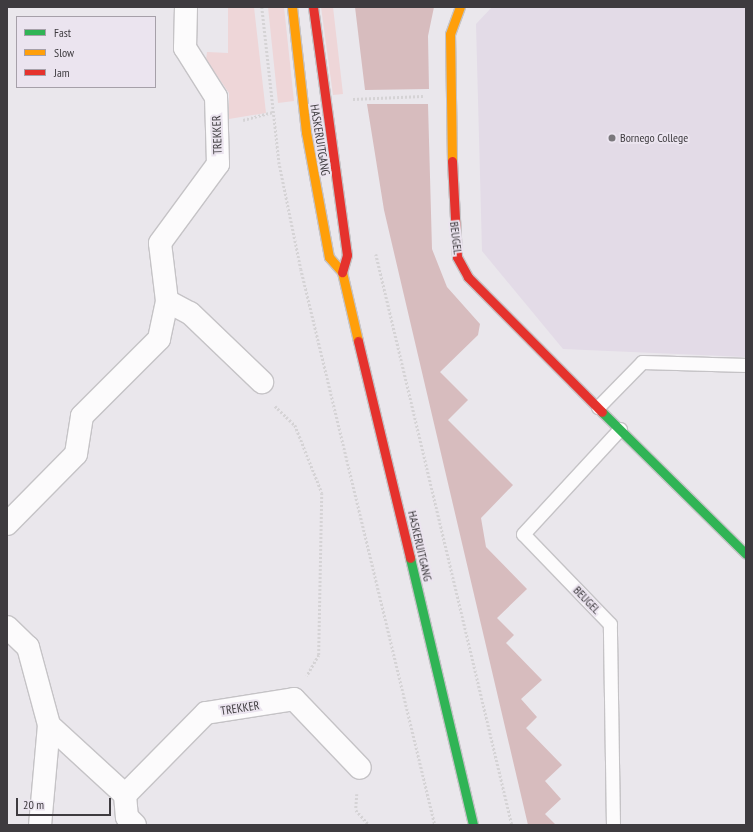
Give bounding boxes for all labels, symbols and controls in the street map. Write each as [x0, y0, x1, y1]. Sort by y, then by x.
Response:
legend [16, 16, 156, 88]
text: Fast [54, 25, 71, 40]
text: Slow [54, 45, 74, 60]
text: Jam [54, 65, 70, 80]
street label: HASKERUITGANG [307, 103, 333, 177]
street label: TREKKER [209, 115, 225, 155]
place label: Bornego College [620, 131, 688, 145]
marker: Bornego College [607, 133, 617, 143]
street label: BEUGEL [447, 221, 465, 255]
street label: HASKERUITGANG [405, 509, 435, 583]
street label: BEUGEL [570, 583, 604, 617]
street label: TREKKER [220, 698, 260, 718]
scale bar [18, 790, 113, 816]
text: 20 m [23, 797, 44, 812]

